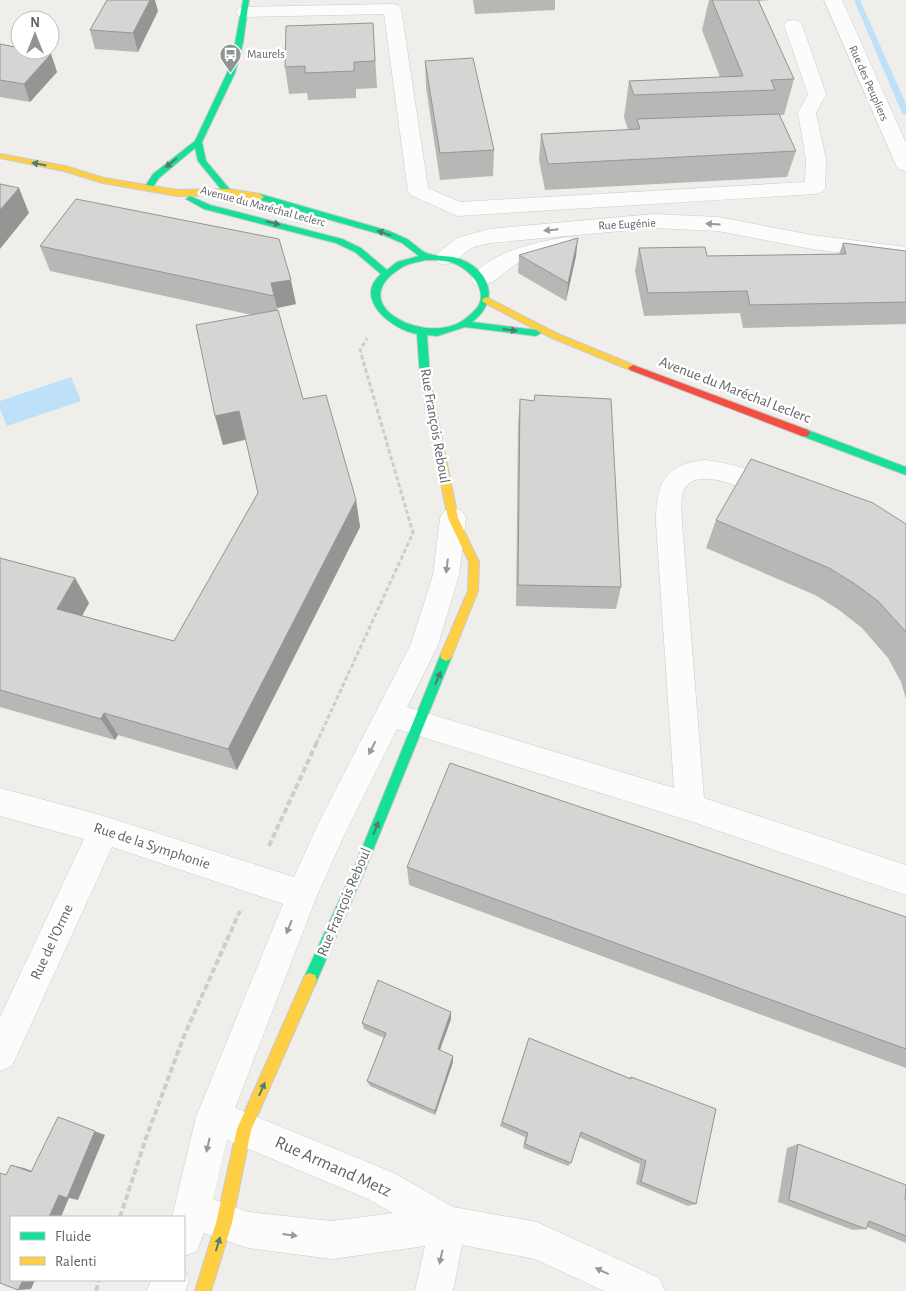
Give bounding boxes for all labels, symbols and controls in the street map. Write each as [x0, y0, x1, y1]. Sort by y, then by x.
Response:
north arrow [10, 10, 60, 60]
text: N [30, 16, 40, 30]
bus stop icon: Maurels [219, 42, 243, 73]
street label: Rue des Peupliers [847, 43, 891, 123]
place label: Maurels [247, 48, 285, 60]
one-way arrow [165, 158, 178, 169]
one-way arrow [30, 159, 46, 167]
street label: Avenue du Maréchal Leclerc [199, 184, 327, 229]
street label: Rue Eugénie [598, 216, 656, 232]
one-way arrow [266, 219, 281, 227]
one-way arrow [704, 219, 720, 227]
one-way arrow [542, 226, 558, 234]
one-way arrow [377, 229, 392, 236]
one-way arrow [502, 326, 518, 334]
street label: Avenue du Maréchal Leclerc [657, 354, 813, 426]
street label: Rue François Reboul [418, 368, 452, 484]
one-way arrow [443, 559, 451, 575]
one-way arrow [435, 671, 443, 685]
one-way arrow [368, 741, 376, 756]
street label: Rue de la Symphonie [92, 820, 212, 872]
one-way arrow [373, 820, 380, 835]
street label: Rue François Reboul [314, 846, 374, 958]
street label: Rue de l'Orme [28, 902, 76, 982]
one-way arrow [285, 920, 292, 935]
one-way arrow [259, 1082, 267, 1096]
street label: Rue Armand Metz [272, 1133, 394, 1201]
one-way arrow [204, 1137, 212, 1152]
legend [10, 1216, 185, 1281]
text: Fluide [55, 1229, 91, 1244]
one-way arrow [282, 1231, 298, 1239]
one-way arrow [214, 1237, 222, 1252]
one-way arrow [437, 1250, 445, 1265]
text: Ralenti [55, 1254, 97, 1269]
one-way arrow [595, 1266, 609, 1274]

